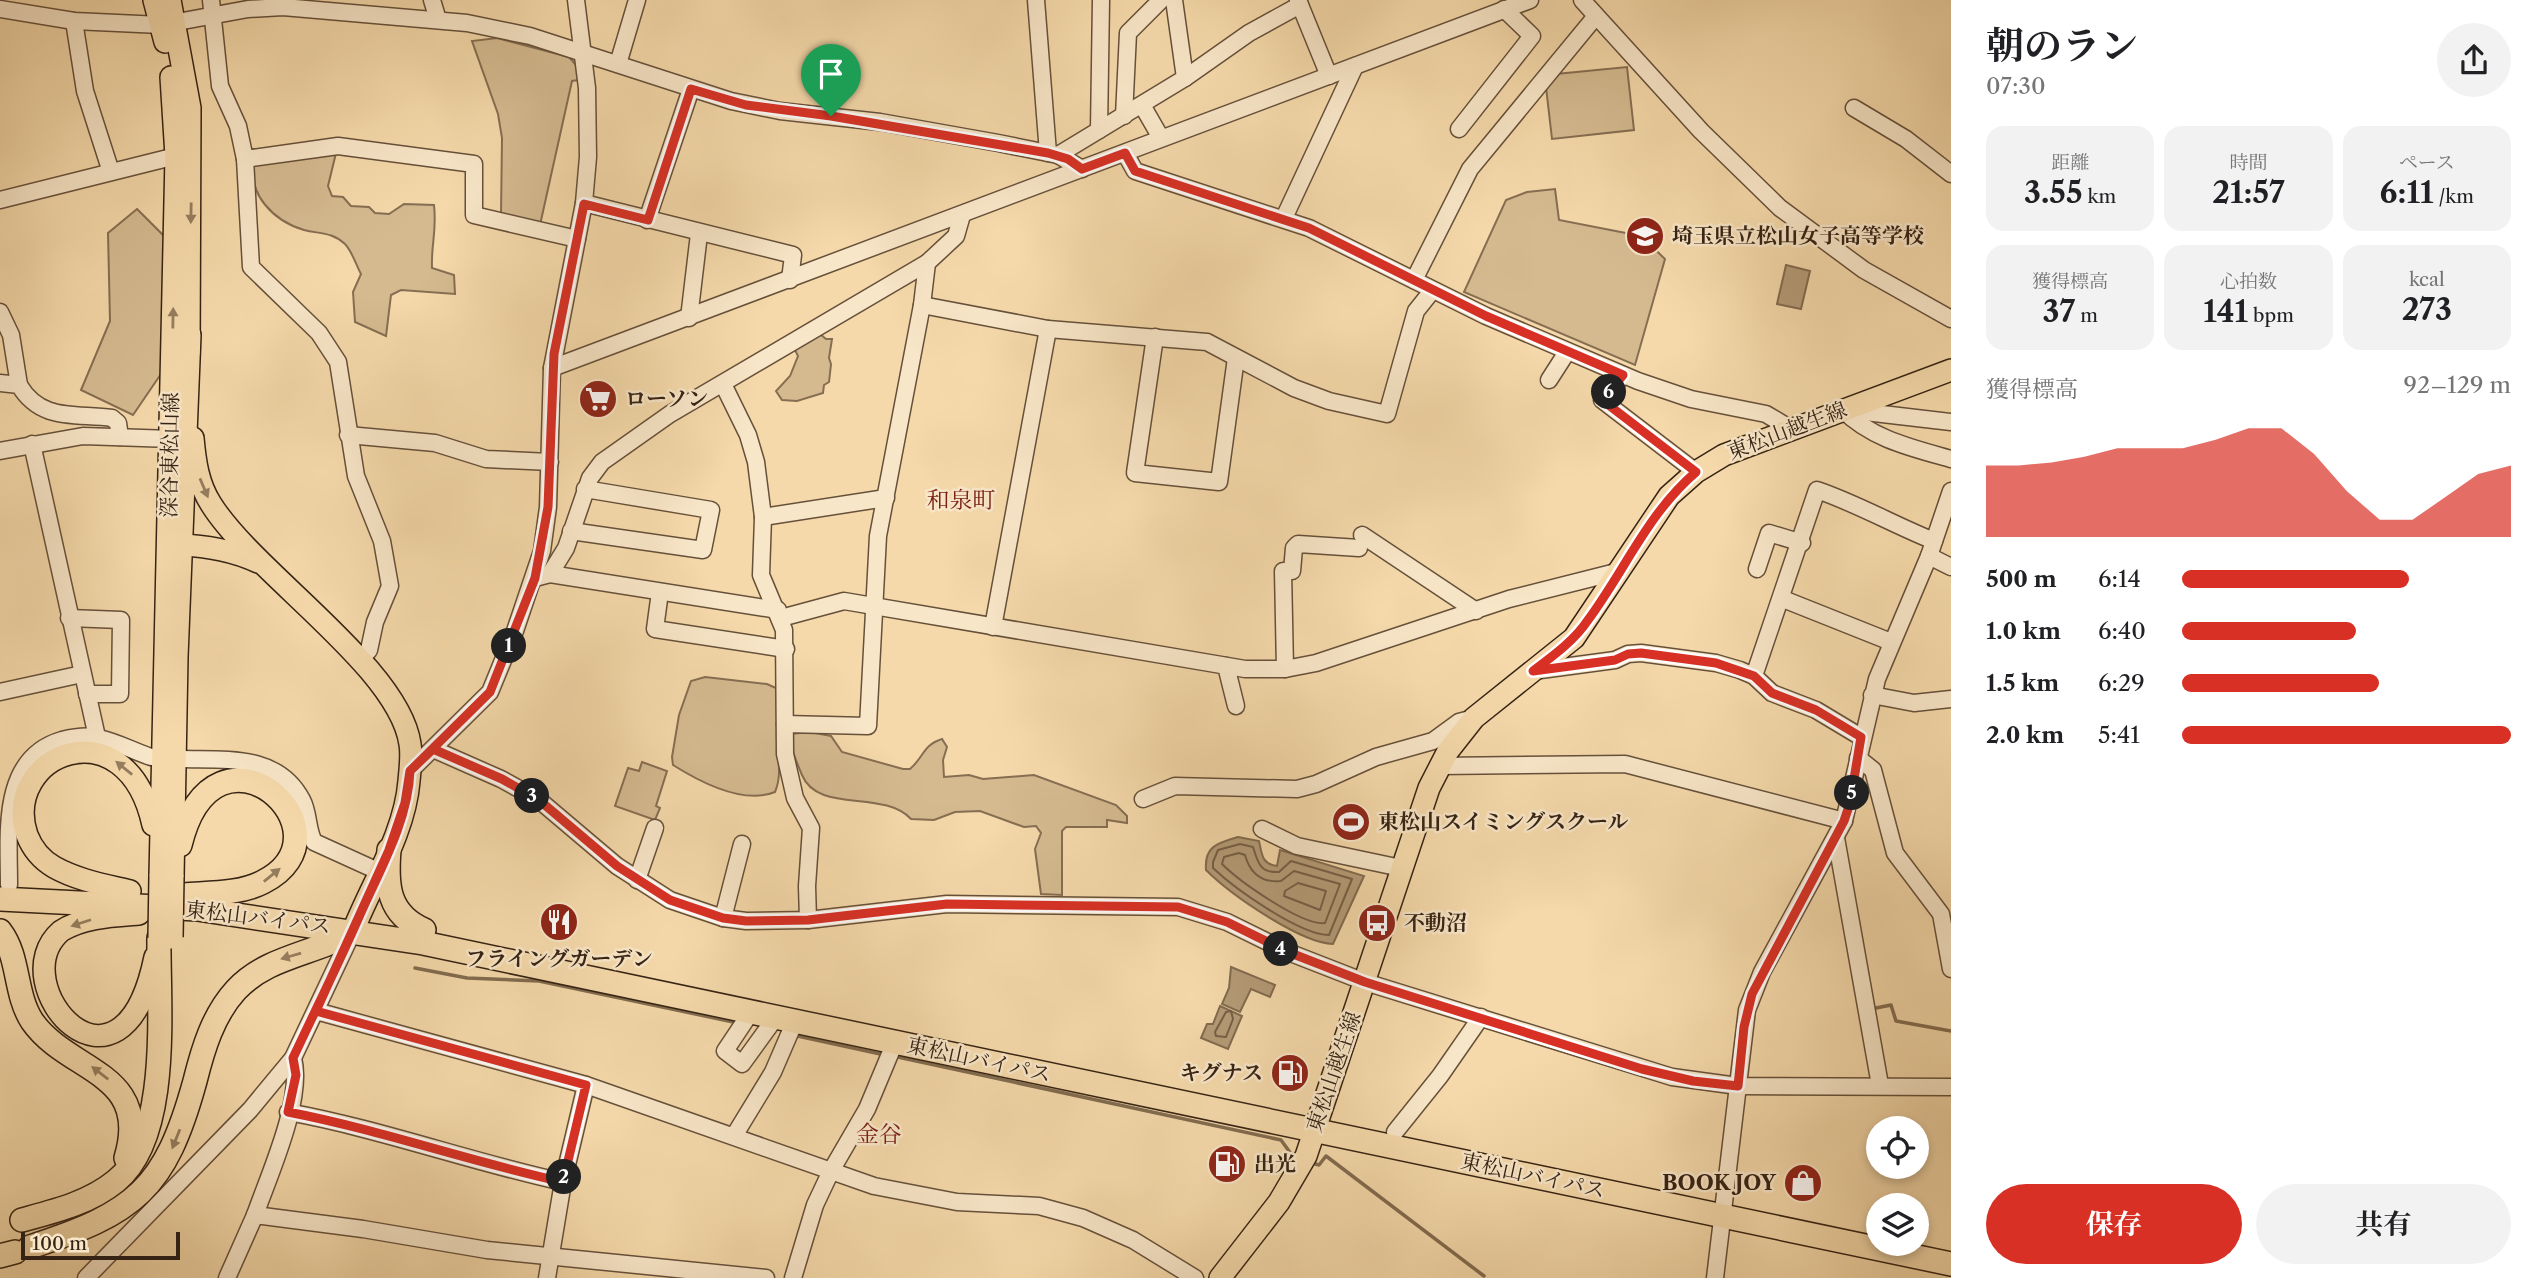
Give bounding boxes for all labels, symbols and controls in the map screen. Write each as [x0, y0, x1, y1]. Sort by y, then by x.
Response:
text: 朝のラン [1986, 22, 2138, 69]
button: share [2437, 23, 2511, 97]
pin [801, 44, 861, 116]
icon: arrive [812, 55, 850, 93]
text: 07:30 [1986, 72, 2046, 100]
text: 距離 [2051, 151, 2089, 174]
text: 時間 [2229, 151, 2268, 174]
text: ペース [2399, 151, 2455, 174]
text: 3.55 [2024, 174, 2082, 211]
text: 21:57 [2212, 174, 2285, 211]
text: 6:11 [2380, 174, 2433, 211]
text: km [2082, 185, 2116, 208]
text: /km [2433, 185, 2474, 208]
one-way arrow [185, 203, 197, 225]
school or university icon: 埼玉県立松山女子高等学校 [1624, 215, 1666, 257]
place label: 埼玉県立松山女子高等学校 [1672, 223, 1924, 248]
text: kcal [2409, 268, 2445, 291]
text: 獲得標高 [2032, 270, 2108, 293]
text: 心拍数 [2220, 270, 2277, 293]
text: 273 [2402, 291, 2452, 328]
text: 37 [2042, 293, 2075, 330]
text: 141 [2203, 293, 2248, 330]
text: m [2075, 304, 2098, 327]
text: bpm [2248, 304, 2294, 327]
one-way arrow [167, 306, 179, 328]
text: 92–129 m [2404, 371, 2511, 399]
pin: 6 [1592, 374, 1626, 410]
text: 獲得標高 [1986, 375, 2078, 403]
supermarket icon: ローソン [577, 378, 619, 420]
text: 6 [1603, 380, 1614, 403]
place label: ローソン [625, 386, 708, 411]
street label: 深谷東松山線 [156, 392, 183, 518]
street label: 東松山越生線 [1724, 396, 1850, 465]
one-way arrow [198, 478, 209, 499]
district label: 和泉町 [927, 486, 996, 514]
text: 500 m [1986, 565, 2057, 593]
text: 6:14 [2098, 565, 2141, 593]
text: 1.0 km [1986, 617, 2061, 645]
text: 6:40 [2098, 617, 2146, 645]
pin: 1 [491, 628, 526, 664]
text: 1 [504, 634, 513, 657]
text: 1.5 km [1986, 669, 2059, 697]
text: 6:29 [2098, 669, 2145, 697]
text: 2.0 km [1986, 721, 2064, 749]
text: 5:41 [2098, 721, 2140, 749]
one-way arrow [116, 761, 133, 776]
pin: 5 [1834, 776, 1870, 810]
pin: 3 [514, 778, 550, 814]
text: 5 [1846, 781, 1857, 804]
text: 3 [526, 784, 537, 807]
sports icon: 東松山スイミングスクール [1330, 801, 1372, 843]
place label: 東松山スイミングスクール [1378, 809, 1629, 834]
one-way arrow [263, 867, 281, 882]
street label: 東松山バイパス [184, 896, 332, 939]
restaurant icon: フライングガーデン [538, 901, 580, 943]
bus stop icon: 不動沼 [1356, 902, 1398, 944]
place label: 不動沼 [1404, 910, 1467, 935]
one-way arrow [70, 919, 91, 929]
pin: 4 [1264, 932, 1298, 967]
text: 4 [1275, 937, 1286, 960]
place label: フライングガーデン [465, 946, 653, 971]
one-way arrow [280, 952, 301, 962]
street label: 東松山越生線 [1301, 1008, 1366, 1135]
street label: 東松山バイパス [905, 1032, 1053, 1087]
fuel station icon: キグナス [1269, 1052, 1311, 1094]
place label: キグナス [1180, 1060, 1263, 1085]
one-way arrow [91, 1067, 109, 1081]
map controls [1866, 1116, 1929, 1256]
button: locate [1866, 1116, 1929, 1179]
district label: 金谷 [856, 1120, 902, 1148]
one-way arrow [171, 1129, 182, 1150]
fuel station icon: 出光 [1206, 1143, 1248, 1185]
street label: 東松山バイパス [1459, 1148, 1607, 1203]
place label: 出光 [1254, 1151, 1296, 1176]
pin: 2 [546, 1160, 582, 1194]
shop icon: BOOK JOY [1782, 1162, 1824, 1204]
text: 2 [558, 1165, 569, 1188]
place label: BOOK JOY [1662, 1170, 1777, 1195]
button: 保存 [1986, 1184, 2242, 1264]
button: 共有 [2256, 1184, 2511, 1264]
button: layers [1866, 1193, 1929, 1256]
scale bar [21, 1229, 180, 1261]
text: 100 m [32, 1232, 87, 1255]

